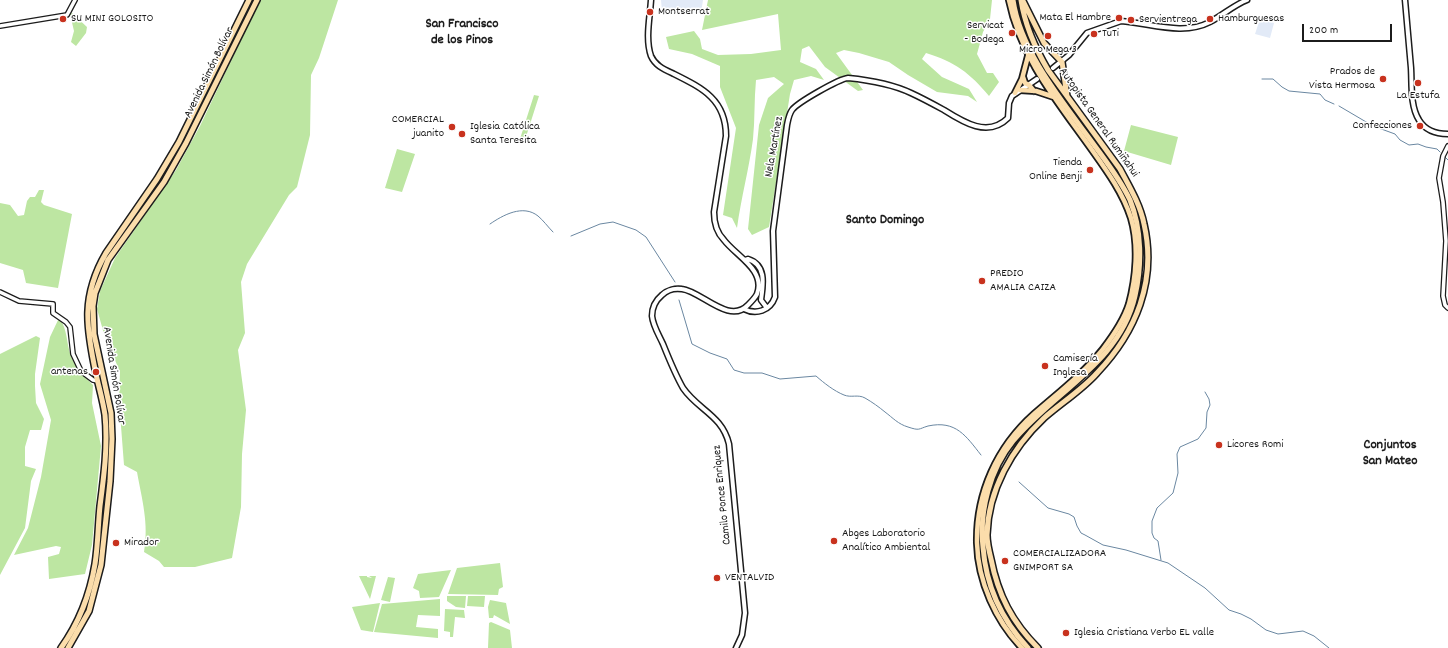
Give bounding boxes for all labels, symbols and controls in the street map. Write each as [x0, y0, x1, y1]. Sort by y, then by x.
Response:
place label: Montserrat [658, 5, 710, 19]
marker: Montserrat [645, 7, 655, 17]
place label: Mata El Hambre [1040, 11, 1111, 25]
place label: SU MINI GOLOSITO [71, 12, 153, 26]
place label: Hamburguesas [1218, 12, 1284, 26]
marker: Mata El Hambre [1114, 13, 1124, 23]
place label: Servientrega [1139, 13, 1197, 27]
marker: SU MINI GOLOSITO [58, 14, 68, 24]
marker: Hamburguesas [1205, 14, 1215, 24]
marker: Servientrega [1126, 15, 1136, 25]
scale bar [1304, 16, 1394, 42]
district label: San Francisco de los Pinos [426, 17, 498, 50]
place label: Servicat - Bodega [964, 19, 1004, 47]
text: 200 m [1309, 22, 1338, 39]
street label: Avenida Simón Bolívar [182, 25, 238, 121]
place label: TuTi [1102, 27, 1119, 41]
marker: Servicat - Bodega [1007, 28, 1017, 38]
marker: TuTi [1089, 29, 1099, 39]
marker: Micro Mega 3 [1043, 31, 1053, 41]
place label: Micro Mega 3 [1019, 43, 1077, 57]
street label: Autopista General Rumiñahui [1055, 65, 1141, 181]
place label: Prados de Vista Hermosa [1309, 65, 1375, 93]
marker: Prados de Vista Hermosa [1378, 74, 1388, 84]
marker: La Estufa [1413, 78, 1423, 88]
place label: La Estufa [1396, 89, 1440, 103]
place label: COMERCIAL juanito [392, 113, 444, 141]
street label: Nela Martínez [763, 115, 787, 179]
place label: Confecciones [1353, 119, 1412, 133]
place label: Iglesia Católica Santa Teresita [470, 120, 540, 148]
marker: Confecciones [1415, 121, 1425, 131]
marker: COMERCIAL juanito [447, 122, 457, 132]
marker: Iglesia Católica Santa Teresita [457, 129, 467, 139]
place label: Tienda Online Benji [1029, 156, 1082, 184]
marker: Tienda Online Benji [1085, 165, 1095, 175]
district label: Santo Domingo [846, 213, 924, 229]
place label: PREDIO AMALIA CAIZA [990, 267, 1056, 295]
marker: PREDIO AMALIA CAIZA [977, 276, 987, 286]
street label: Avenida Simón Bolívar [98, 326, 128, 426]
place label: Camisería Inglesa [1053, 352, 1098, 380]
marker: Camisería Inglesa [1040, 361, 1050, 371]
place label: antenas [51, 365, 88, 379]
marker: antenas [91, 367, 101, 377]
place label: Licores Romi [1227, 438, 1283, 452]
district label: Conjuntos San Mateo [1363, 438, 1417, 470]
marker: Licores Romi [1214, 440, 1224, 450]
street label: Camilo Ponce Enrìquez [711, 444, 735, 546]
place label: Abges Laboratorio Analítico Ambiental [842, 527, 930, 555]
place label: Mirador [124, 536, 159, 550]
marker: Abges Laboratorio Analítico Ambiental [829, 536, 839, 546]
marker: Mirador [111, 538, 121, 548]
place label: COMERCIALIZADORA GNIMPORT SA [1013, 547, 1106, 575]
marker: COMERCIALIZADORA GNIMPORT SA [1000, 556, 1010, 566]
place label: VENTALVID [725, 571, 774, 585]
marker: VENTALVID [712, 573, 722, 583]
place label: Iglesia Cristiana Verbo EL valle [1074, 626, 1214, 640]
marker: Iglesia Cristiana Verbo EL valle [1061, 628, 1071, 638]

